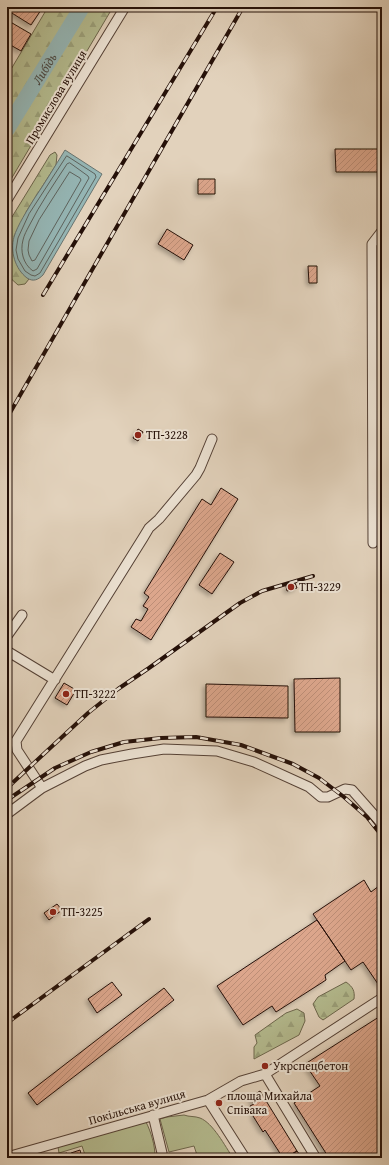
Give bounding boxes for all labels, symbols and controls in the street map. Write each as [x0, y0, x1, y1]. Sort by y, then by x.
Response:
street label: Промислова вулиця [21, 47, 90, 147]
water label: Либідь [28, 49, 62, 88]
place label: ТП-3228 [146, 426, 188, 443]
marker: ТП-3228 [133, 430, 143, 440]
place label: ТП-3229 [299, 578, 341, 595]
marker: ТП-3229 [286, 582, 296, 592]
place label: ТП-3222 [74, 685, 116, 702]
marker: ТП-3222 [61, 689, 71, 699]
place label: ТП-3225 [61, 903, 103, 920]
marker: ТП-3225 [48, 907, 58, 917]
place label: Укрспецбетон [273, 1057, 348, 1074]
marker: Укрспецбетон [260, 1061, 270, 1071]
street label: Покільська вулиця [86, 1085, 187, 1128]
place label: площа Михайла Співака [227, 1087, 312, 1118]
marker: площа Михайла Співака [214, 1098, 224, 1108]

